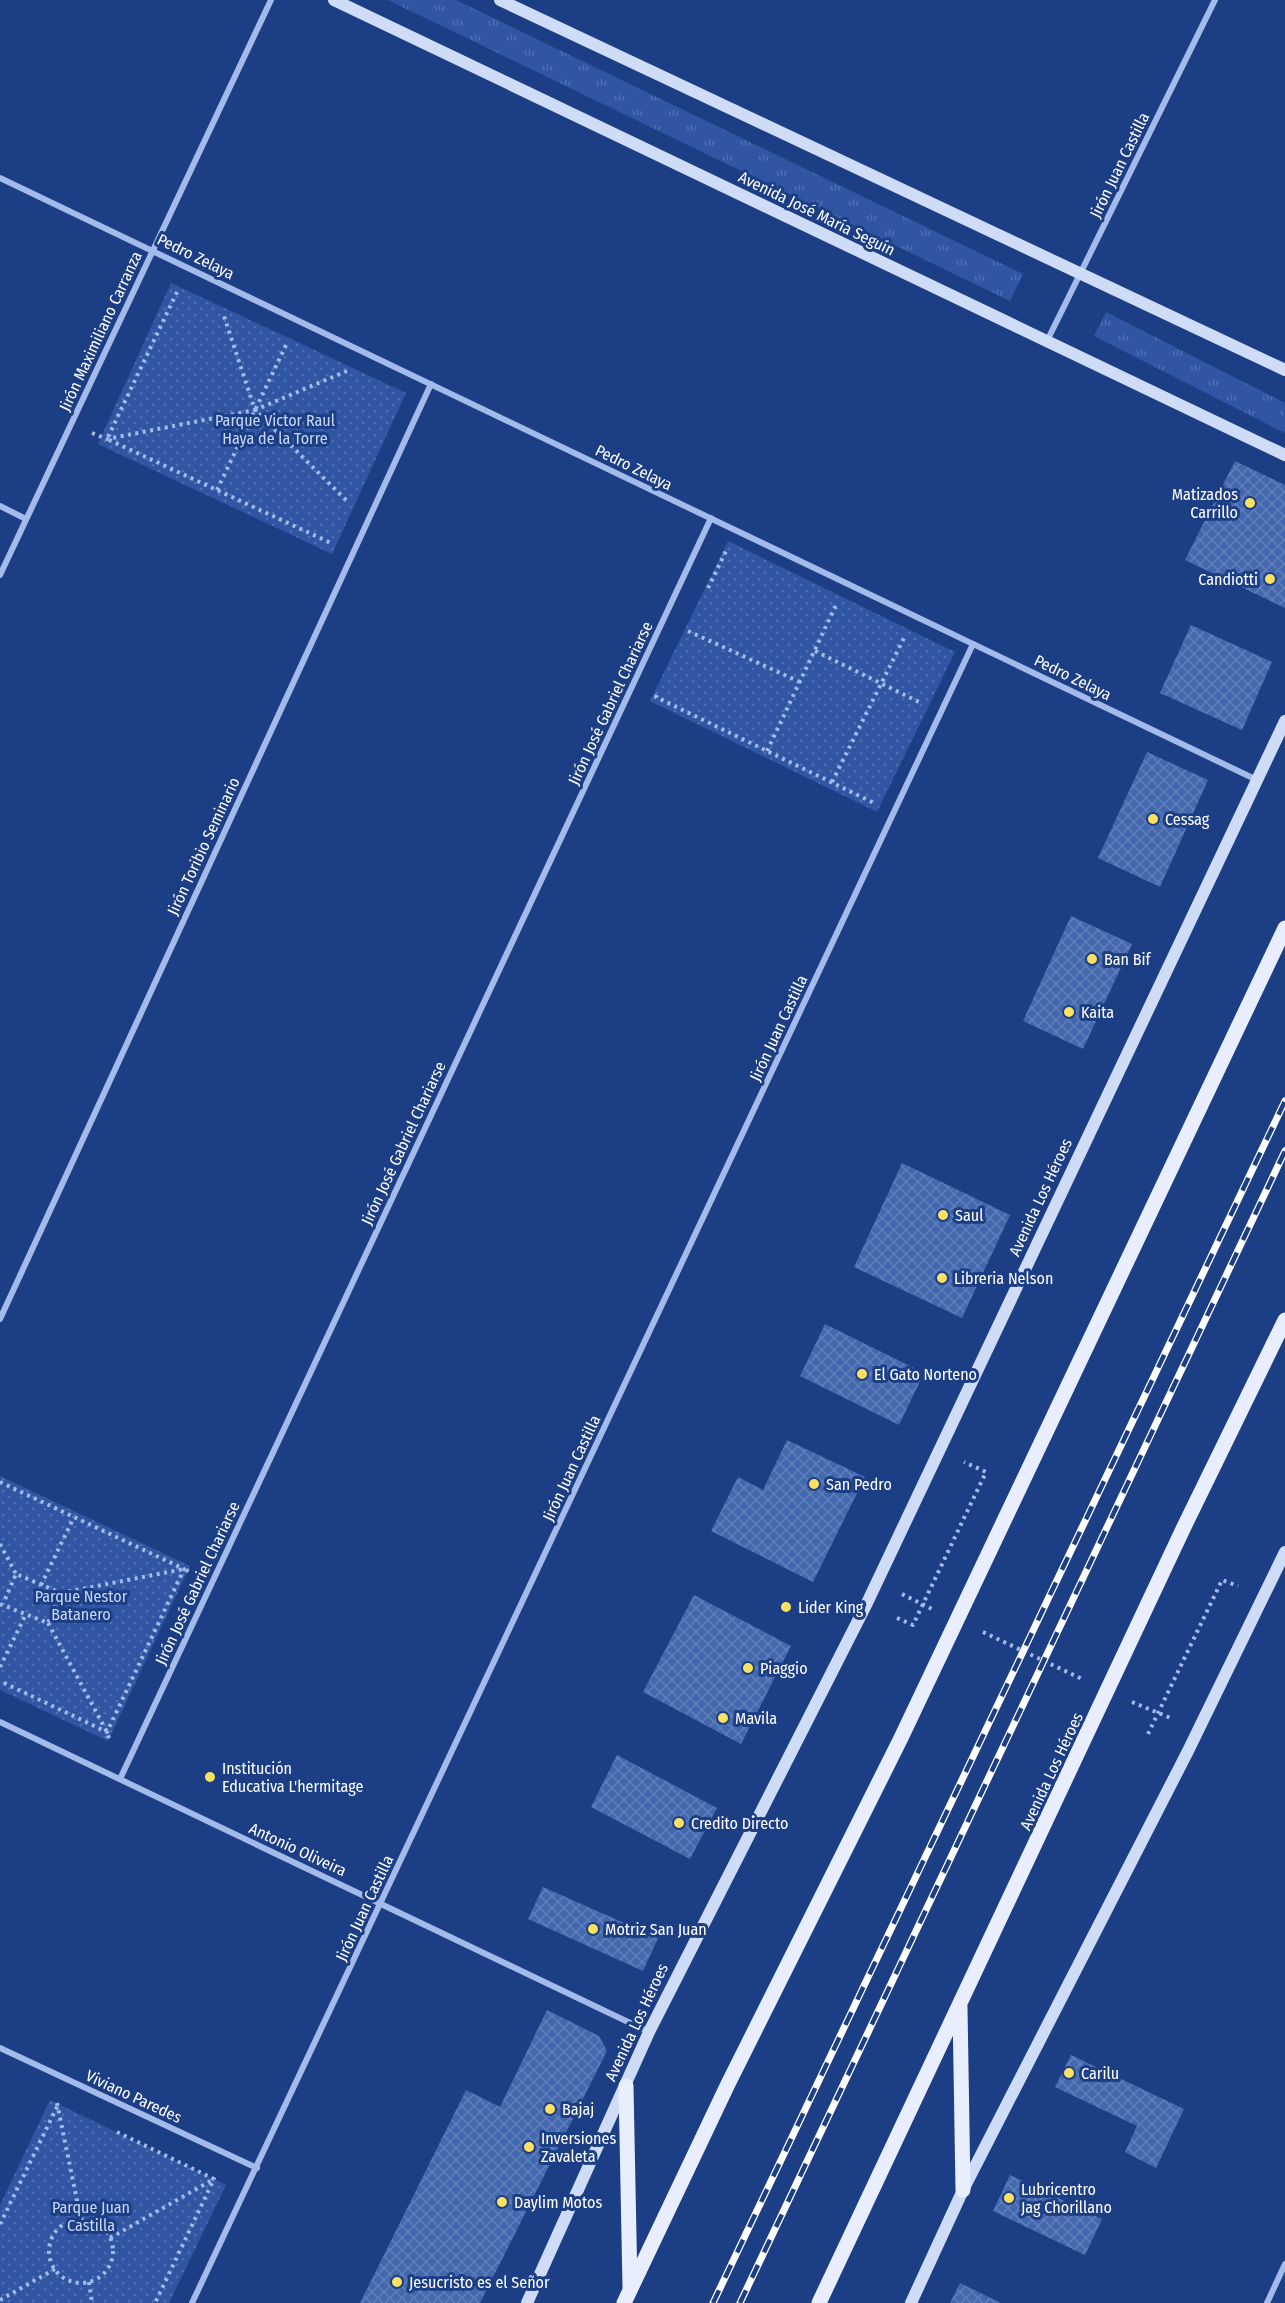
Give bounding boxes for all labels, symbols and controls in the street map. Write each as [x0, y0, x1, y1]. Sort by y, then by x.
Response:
street label: Jirón Juan Castilla [1086, 109, 1153, 221]
street label: Avenida José María Seguín [735, 167, 898, 260]
street label: Pedro Zelaya [154, 230, 238, 283]
street label: Jirón Maximiliano Carranza [55, 248, 146, 414]
park label: Parque Victor Raul Haya de la Torre [215, 411, 335, 448]
street label: Pedro Zelaya [592, 441, 676, 494]
place label: Matizados Carrillo [1172, 485, 1238, 522]
marker: Matizados Carrillo [1243, 496, 1257, 510]
place label: Candiotti [1198, 570, 1258, 589]
marker: Candiotti [1263, 572, 1277, 586]
street label: Jirón José Gabriel Chariarse [564, 618, 657, 788]
street label: Pedro Zelaya [1031, 651, 1115, 704]
street label: Jirón Toribio Seminario [163, 774, 244, 918]
place label: Cessag [1165, 810, 1210, 829]
marker: Cessag [1146, 812, 1160, 826]
place label: Ban Bif [1104, 950, 1152, 969]
marker: Ban Bif [1085, 952, 1099, 966]
street label: Jirón Juan Castilla [746, 972, 811, 1084]
place label: Kaita [1081, 1003, 1114, 1022]
marker: Kaita [1062, 1005, 1076, 1019]
street label: Jirón José Gabriel Chariarse [357, 1058, 450, 1228]
street label: Avenida Los Héroes [1005, 1135, 1076, 1259]
place label: Saul [955, 1206, 983, 1225]
marker: Saul [936, 1208, 950, 1222]
place label: Libreria Nelson [954, 1269, 1053, 1288]
marker: Libreria Nelson [935, 1271, 949, 1285]
place label: El Gato Norteno [874, 1365, 977, 1384]
marker: El Gato Norteno [855, 1367, 869, 1381]
street label: Jirón Juan Castilla [539, 1412, 604, 1524]
place label: San Pedro [826, 1475, 892, 1494]
marker: San Pedro [807, 1477, 821, 1491]
street label: Jirón José Gabriel Chariarse [151, 1498, 244, 1668]
park label: Parque Nestor Batanero [35, 1587, 128, 1624]
place label: Lider King [798, 1598, 864, 1617]
marker: Lider King [779, 1600, 793, 1614]
place label: Piaggio [760, 1659, 808, 1678]
marker: Piaggio [741, 1661, 755, 1675]
place label: Mavila [735, 1709, 777, 1728]
street label: Avenida Los Héroes [1016, 1709, 1087, 1833]
marker: Mavila [716, 1711, 730, 1725]
place label: Institución Educativa L'hermitage [222, 1759, 363, 1796]
marker: Institución Educativa L'hermitage [203, 1770, 217, 1784]
place label: Credito Directo [691, 1814, 788, 1833]
marker: Credito Directo [672, 1816, 686, 1830]
street label: Antonio Oliveira [246, 1819, 350, 1880]
street label: Jirón Juan Castilla [332, 1852, 397, 1964]
place label: Motriz San Juan [605, 1920, 707, 1939]
marker: Motriz San Juan [586, 1922, 600, 1936]
street label: Avenida Los Héroes [601, 1960, 672, 2084]
place label: Carilu [1081, 2064, 1119, 2083]
street label: Viviano Paredes [83, 2066, 185, 2127]
marker: Carilu [1062, 2066, 1076, 2080]
place label: Bajaj [562, 2100, 594, 2119]
marker: Bajaj [543, 2102, 557, 2116]
place label: Inversiones Zavaleta [541, 2129, 616, 2166]
marker: Inversiones Zavaleta [522, 2140, 536, 2154]
place label: Lubricentro Jag Chorillano [1021, 2180, 1112, 2217]
marker: Lubricentro Jag Chorillano [1002, 2191, 1016, 2205]
place label: Daylim Motos [514, 2193, 602, 2212]
marker: Daylim Motos [495, 2195, 509, 2209]
park label: Parque Juan Castilla [52, 2198, 130, 2235]
place label: Jesucristo es el Señor [409, 2273, 550, 2292]
marker: Jesucristo es el Señor [390, 2275, 404, 2289]

